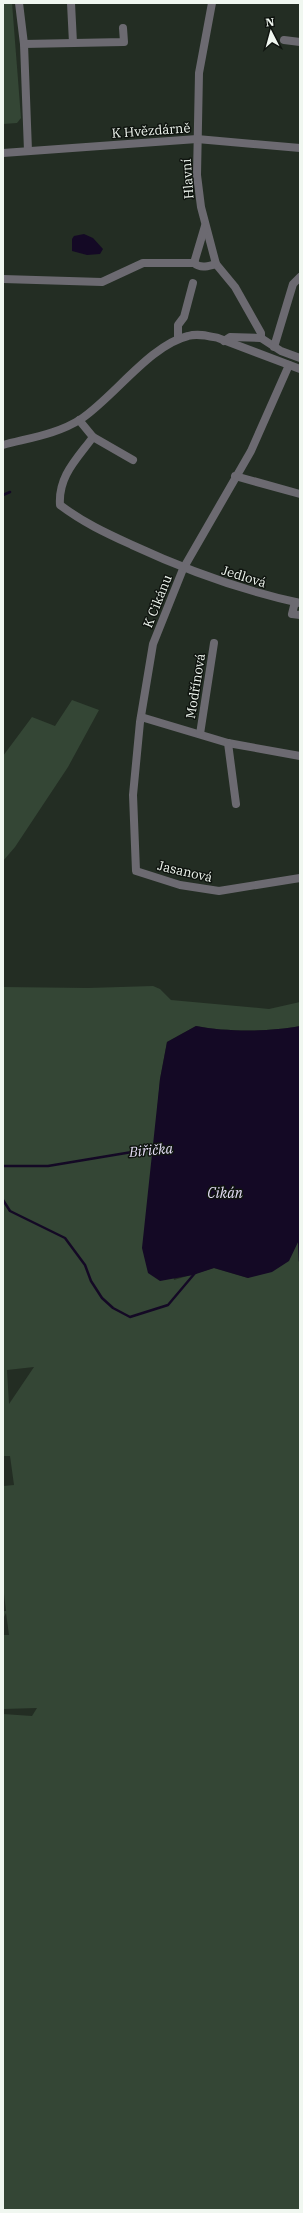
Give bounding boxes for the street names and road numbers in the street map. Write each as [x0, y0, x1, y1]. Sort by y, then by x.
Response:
street label: K Hvězdárně [111, 119, 191, 142]
street label: Hlavní [178, 158, 197, 200]
street label: Jedlová [219, 562, 268, 591]
street label: K Cikánu [139, 572, 176, 630]
street label: Modřínová [182, 652, 209, 720]
street label: Jasanová [156, 857, 214, 886]

